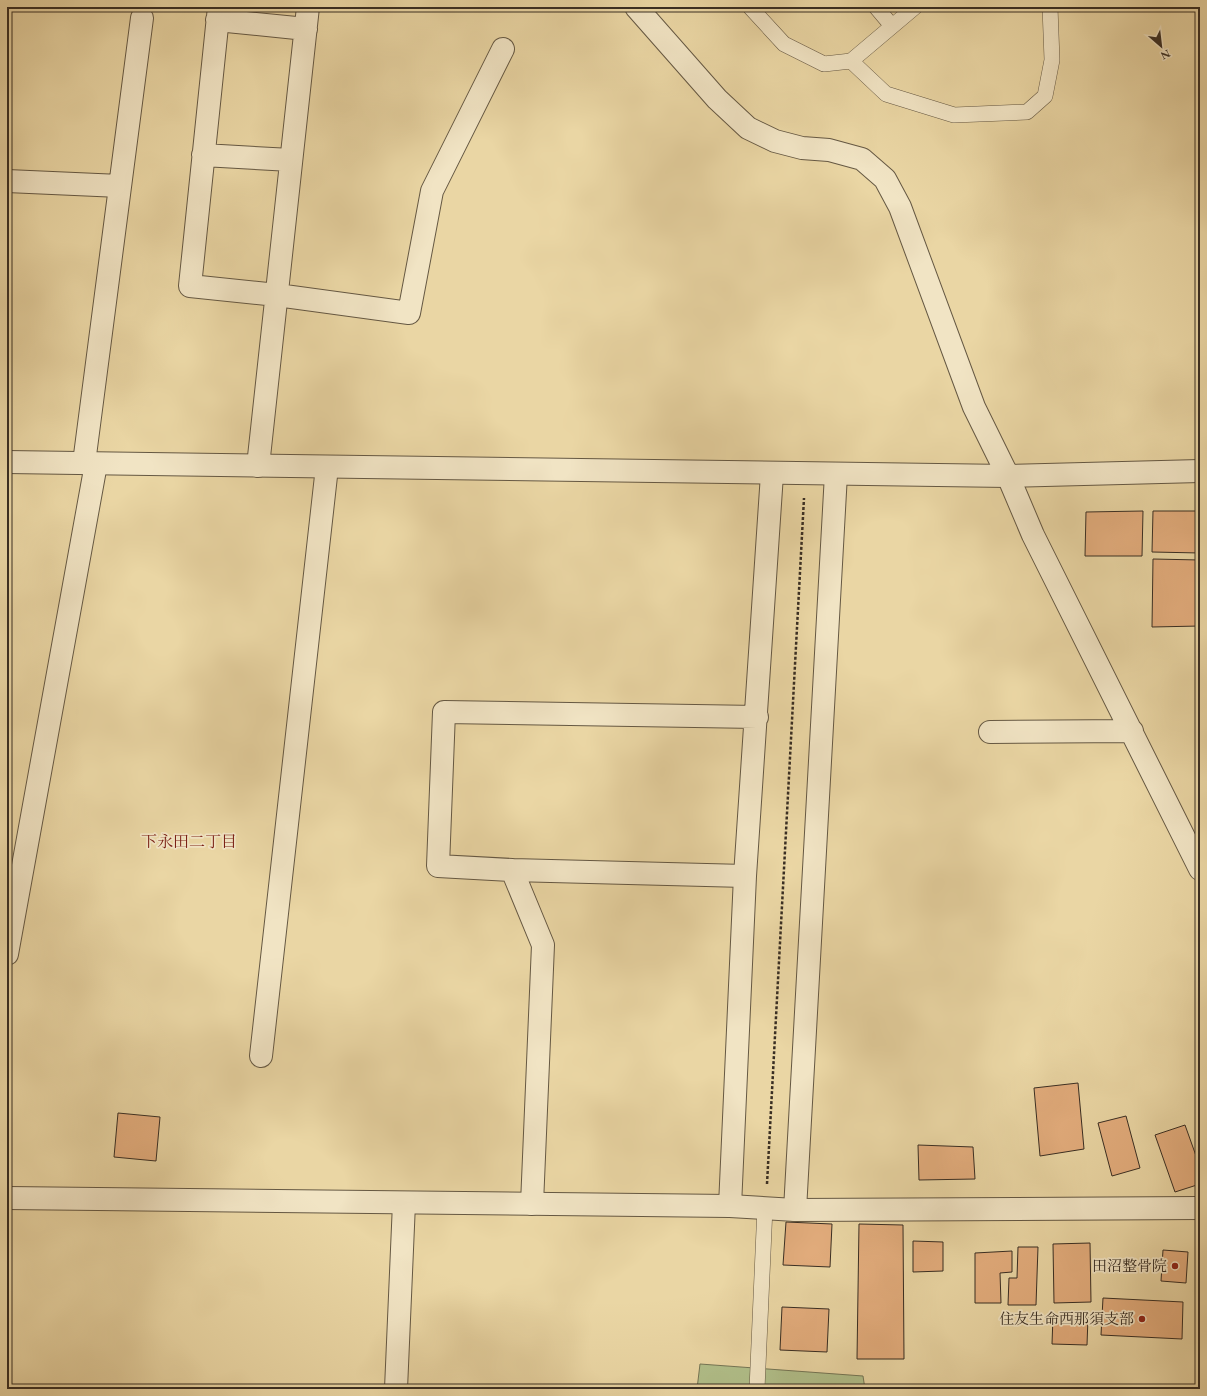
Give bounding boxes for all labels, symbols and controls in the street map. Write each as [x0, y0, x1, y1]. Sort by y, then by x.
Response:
north arrow [1141, 26, 1181, 66]
text: N [1158, 47, 1173, 63]
district label: 下永田二丁目 [141, 831, 237, 852]
place label: 田沼整骨院 [1092, 1256, 1167, 1275]
marker: 田沼整骨院 [1170, 1261, 1180, 1271]
place label: 住友生命西那須支部 [999, 1309, 1134, 1328]
marker: 住友生命西那須支部 [1137, 1314, 1147, 1324]

